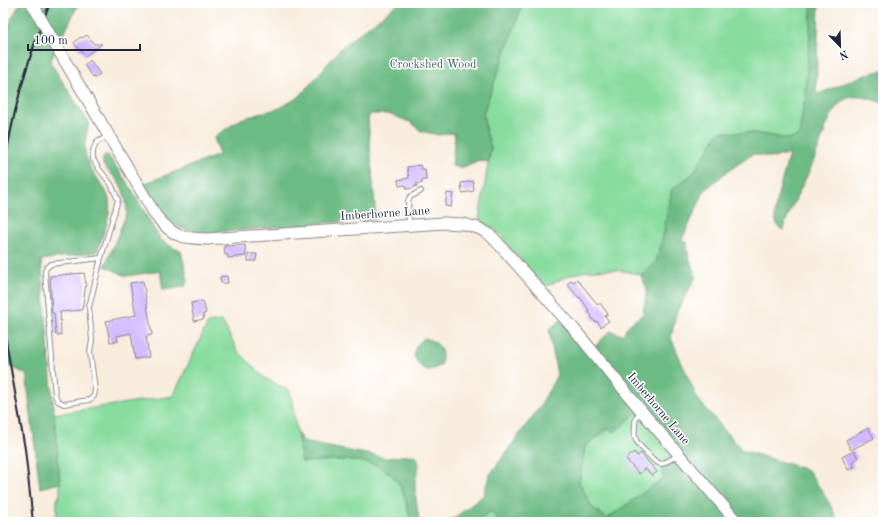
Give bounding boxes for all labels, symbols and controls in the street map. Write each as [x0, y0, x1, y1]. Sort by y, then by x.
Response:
scale bar [28, 26, 140, 52]
north arrow [820, 26, 860, 66]
text: 100 m [34, 35, 68, 47]
text: N [837, 47, 849, 61]
park label: Crockshed Wood [389, 59, 477, 71]
street label: Imberhorne Lane [340, 205, 431, 223]
street label: Imberhorne Lane [625, 371, 692, 448]

